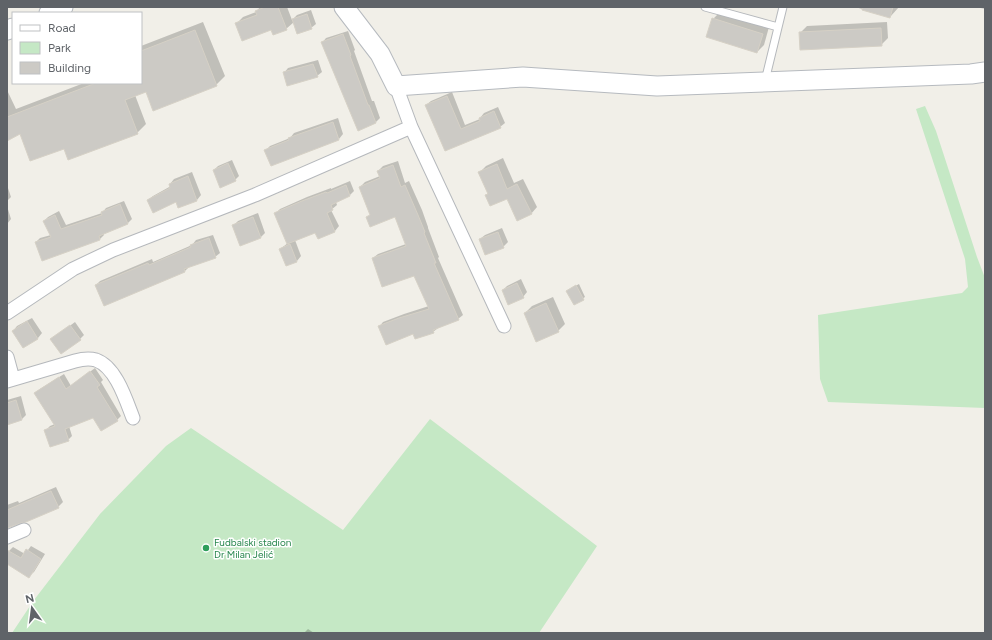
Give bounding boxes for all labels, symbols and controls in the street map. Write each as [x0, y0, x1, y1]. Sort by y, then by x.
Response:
legend [12, 12, 142, 84]
text: Road [48, 21, 76, 35]
text: Park [48, 41, 71, 55]
text: Building [48, 61, 91, 75]
place label: Fudbalski stadion Dr Milan Jelić [214, 536, 292, 561]
marker: Fudbalski stadion Dr Milan Jelić [201, 543, 211, 553]
north arrow [12, 588, 52, 628]
text: N [24, 591, 35, 606]

